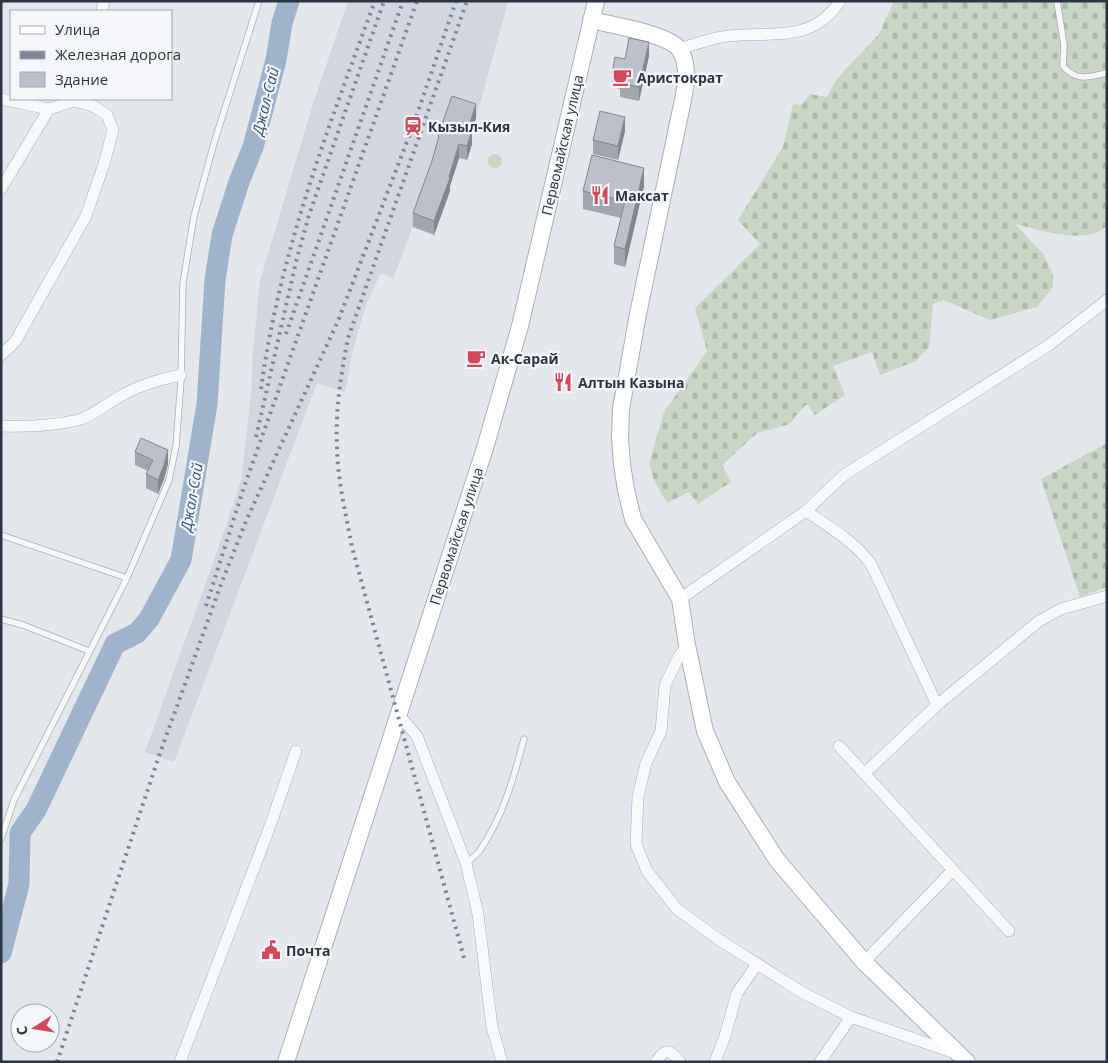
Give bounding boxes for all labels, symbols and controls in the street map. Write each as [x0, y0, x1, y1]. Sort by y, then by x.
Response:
legend [10, 10, 172, 100]
text: Улица [55, 19, 100, 39]
text: Железная дорога [55, 44, 181, 64]
water label: Джал-Сай [246, 65, 283, 139]
cafe icon: Аристократ [611, 66, 633, 88]
place label: Аристократ [637, 68, 723, 87]
text: Здание [55, 69, 108, 89]
street label: Первомайская улица [537, 73, 587, 217]
station icon: Кызыл-Кия [402, 115, 424, 137]
place label: Кызыл-Кия [428, 117, 510, 136]
restaurant icon: Максат [589, 184, 611, 206]
place label: Максат [615, 186, 669, 205]
cafe icon: Ак-Сарай [465, 347, 487, 369]
place label: Ак-Сарай [491, 349, 559, 368]
restaurant icon: Алтын Казына [552, 371, 574, 393]
place label: Алтын Казына [578, 373, 685, 392]
water label: Джал-Сай [175, 461, 207, 535]
street label: Первомайская улица [425, 465, 487, 607]
public building icon: Почта [260, 939, 282, 961]
place label: Почта [286, 941, 330, 960]
north arrow [10, 1003, 60, 1053]
text: С [12, 1024, 32, 1037]

